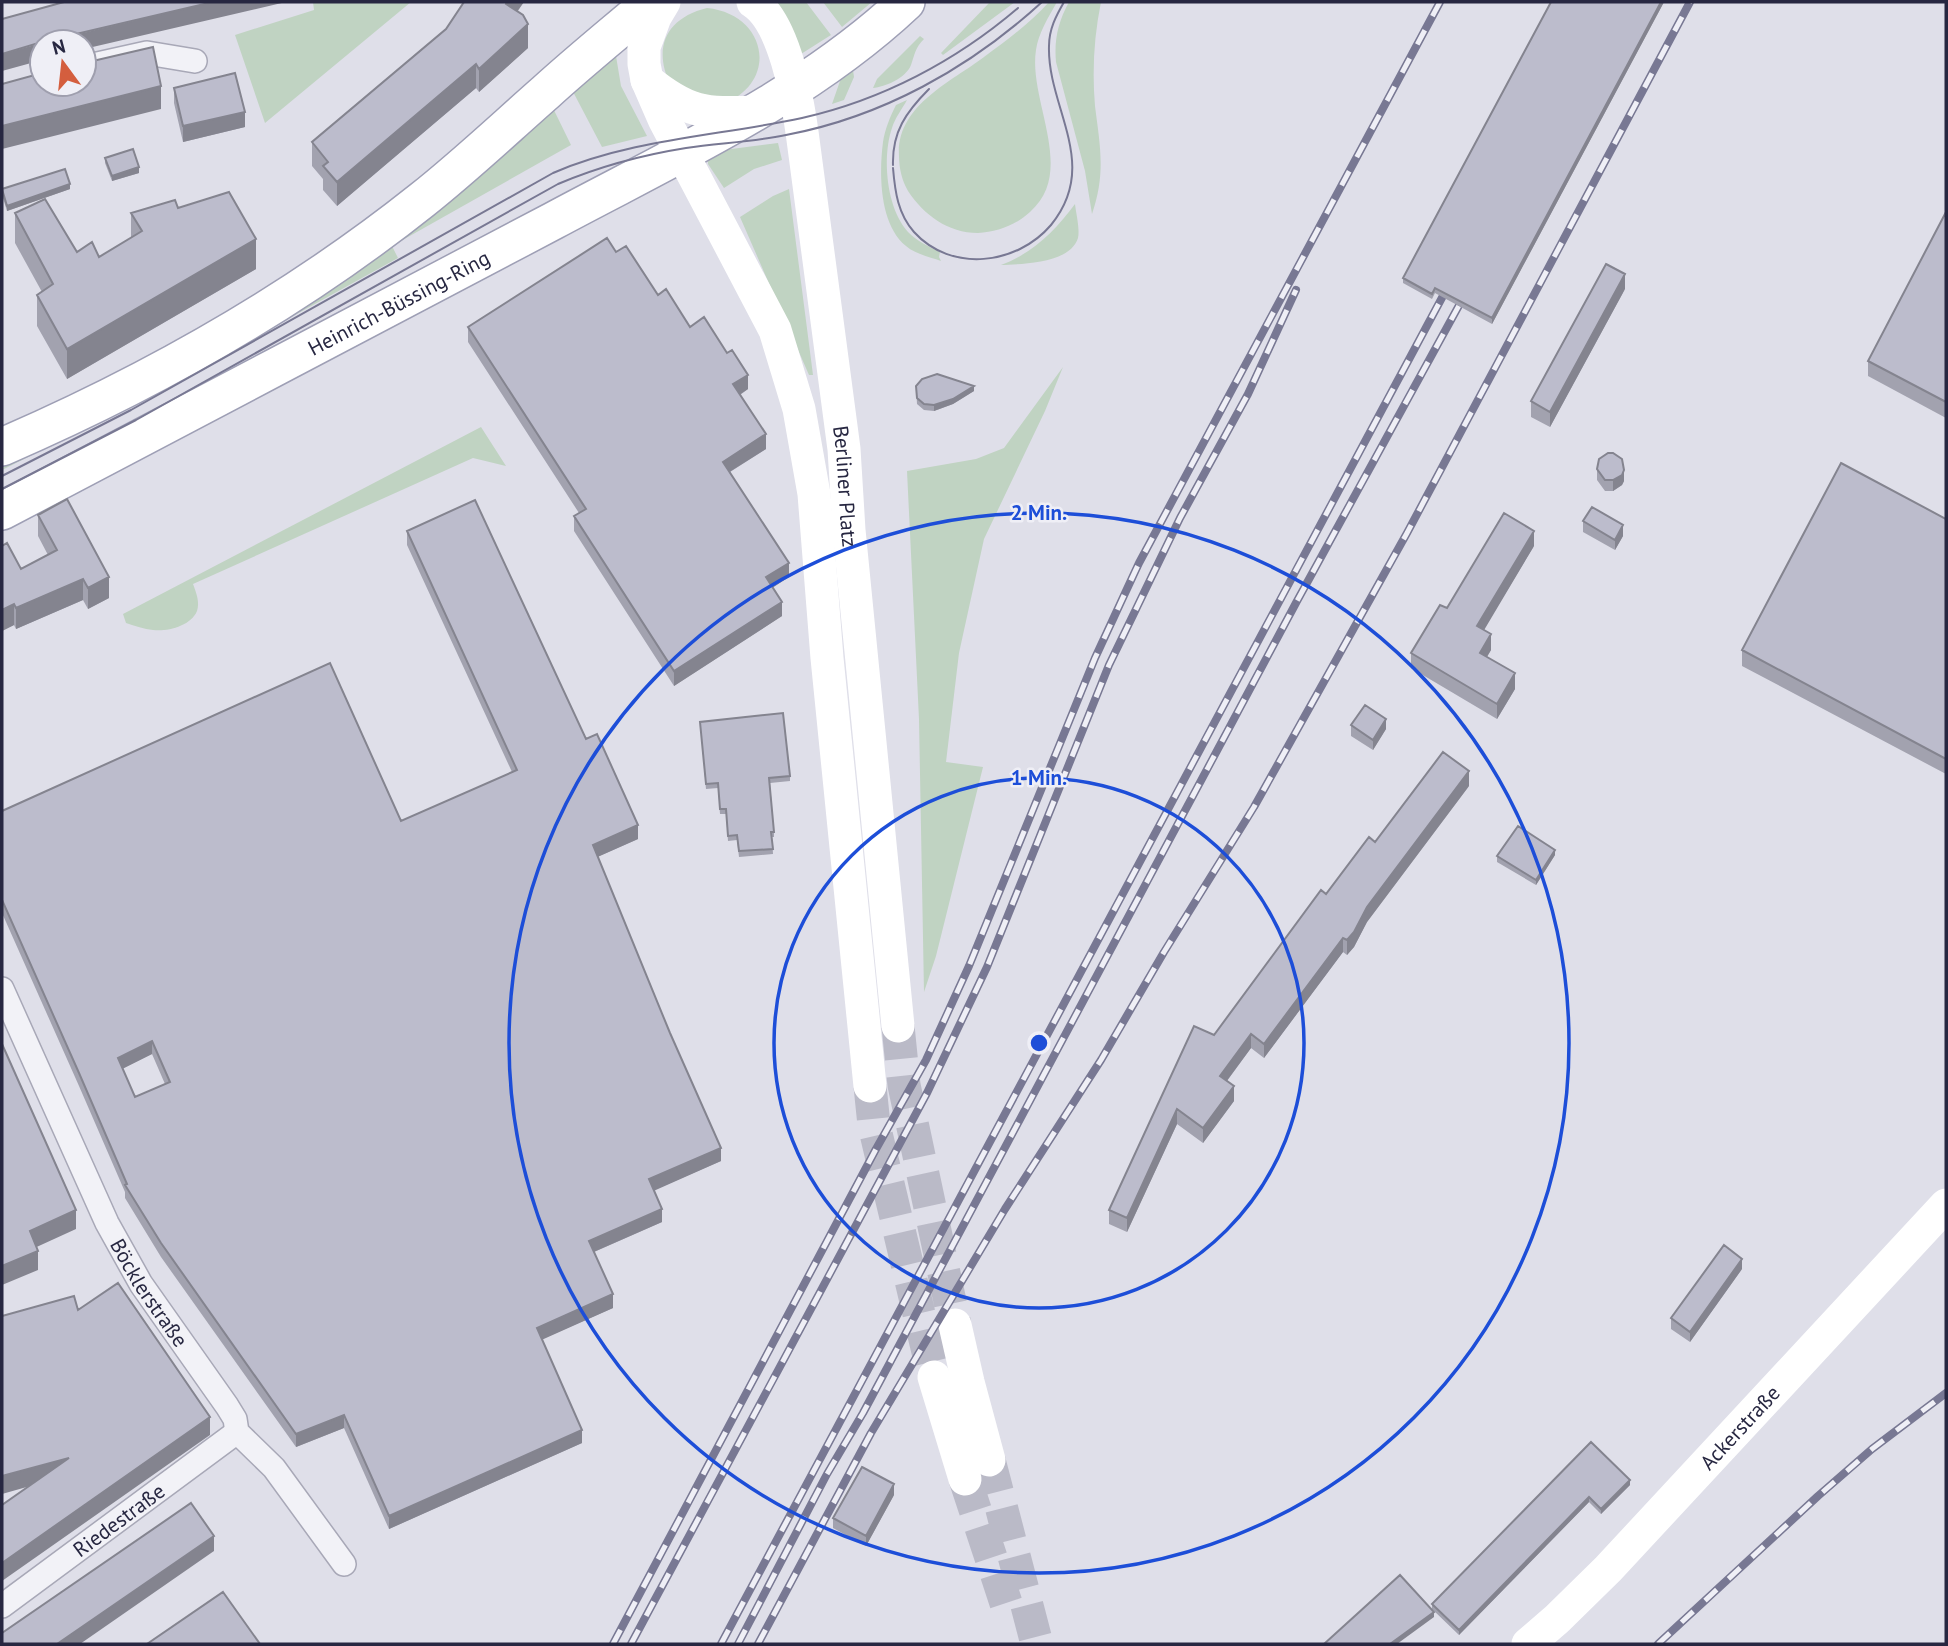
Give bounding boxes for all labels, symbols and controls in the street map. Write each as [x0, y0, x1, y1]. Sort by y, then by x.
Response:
north arrow [28, 28, 98, 98]
text: N [49, 33, 68, 60]
street label: Heinrich-Büssing-Ring [303, 244, 494, 361]
street label: Berliner Platz [828, 424, 864, 548]
text: 2 Min. [1011, 499, 1067, 526]
text: 1 Min. [1011, 764, 1067, 791]
centre of rings [1027, 1031, 1051, 1055]
street label: Böcklerstraße [105, 1234, 194, 1352]
street label: Ackerstraße [1694, 1379, 1785, 1475]
street label: Riedestraße [67, 1477, 170, 1563]

